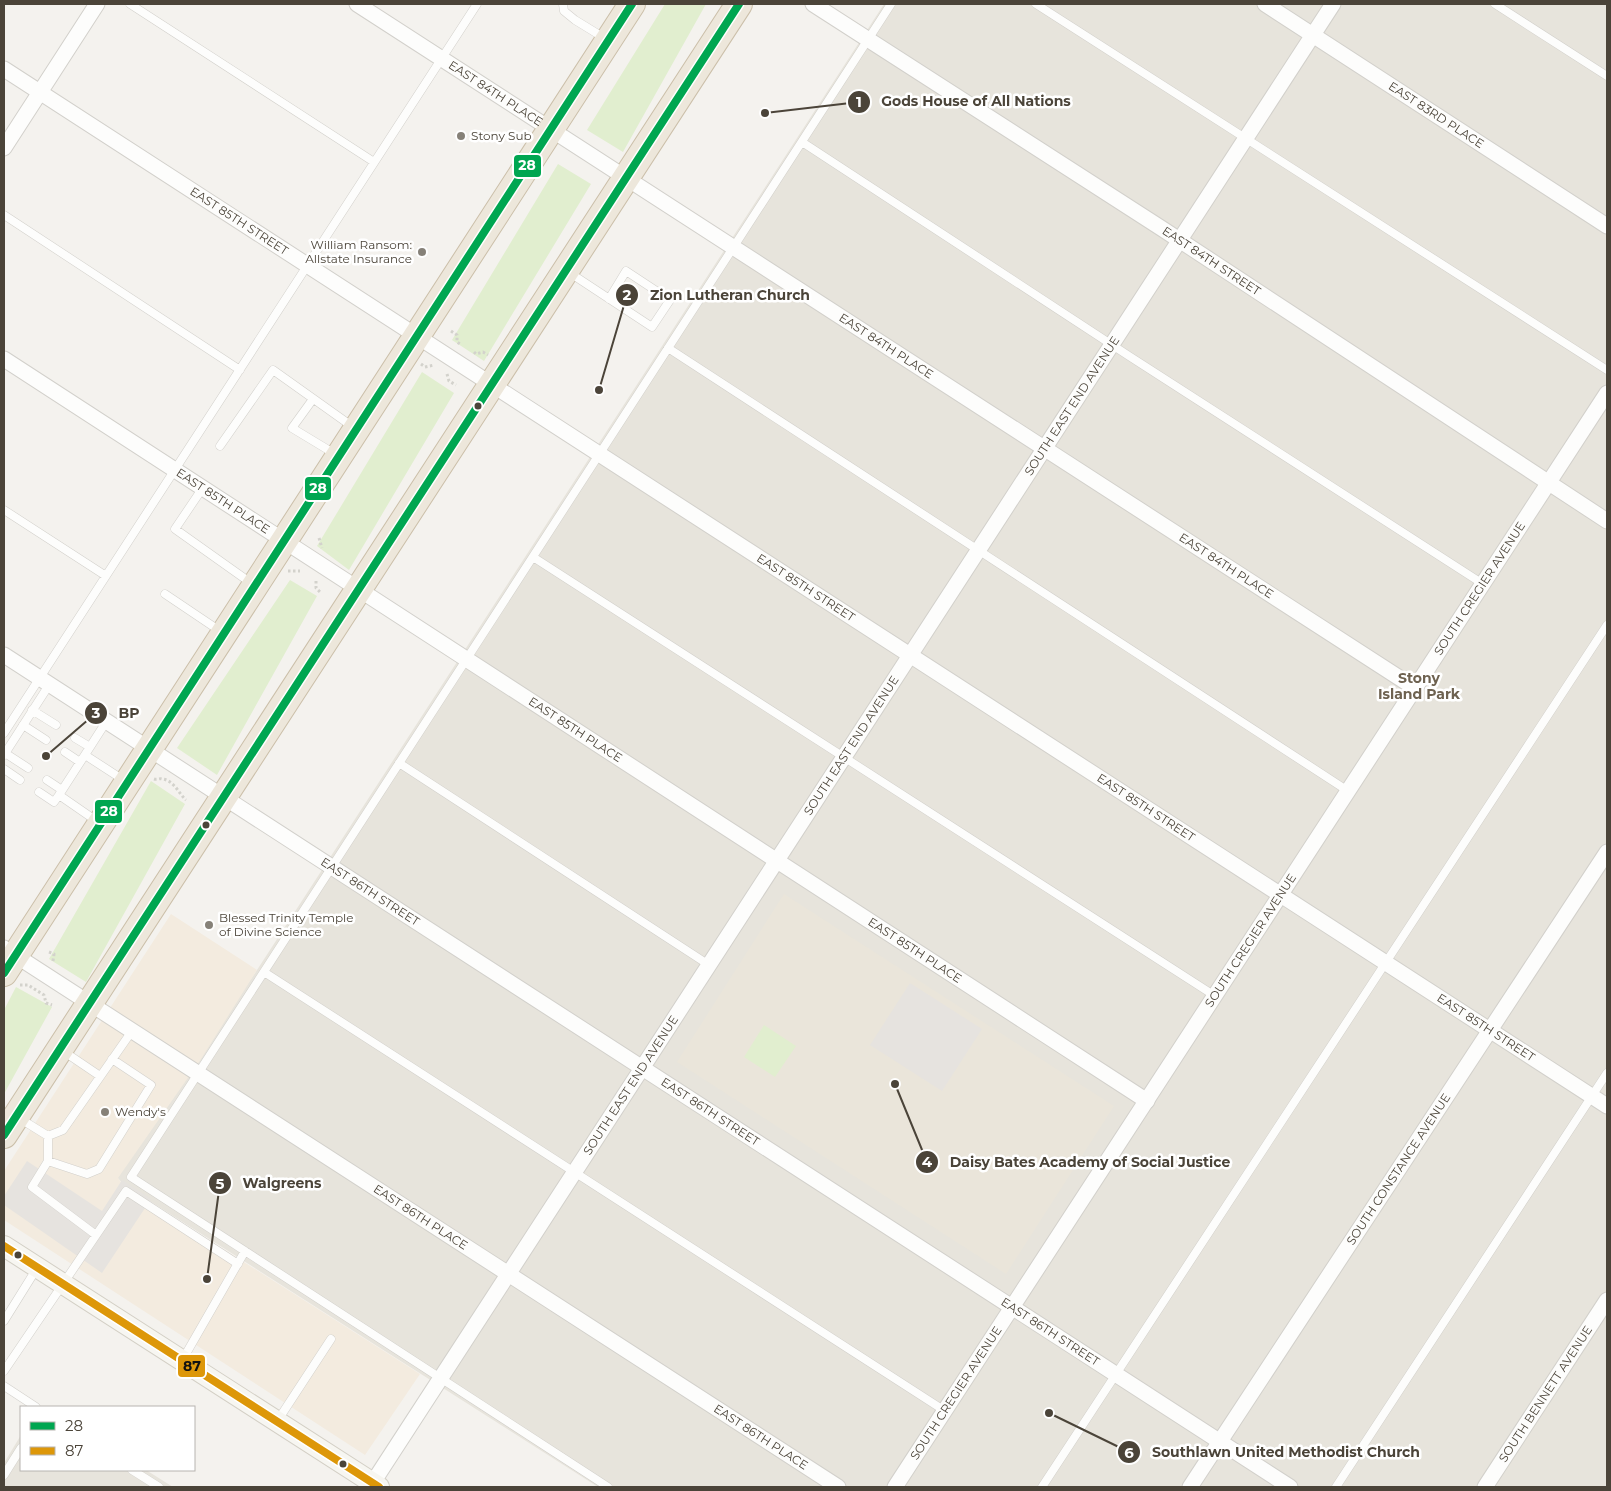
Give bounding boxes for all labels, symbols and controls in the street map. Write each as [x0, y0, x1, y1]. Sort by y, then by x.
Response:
street label: EAST 84TH PLACE [446, 57, 546, 129]
street label: EAST 83RD PLACE [1386, 78, 1487, 151]
callout: Gods House of All Nations [846, 87, 1081, 116]
text: 1 [856, 92, 862, 111]
text: Gods House of All Nations [881, 92, 1071, 110]
place label: Stony Sub [471, 128, 532, 143]
marker: Stony Sub [455, 130, 467, 142]
line badge: 28 [513, 154, 542, 178]
text: 28 [518, 156, 536, 174]
street label: EAST 85TH STREET [187, 183, 291, 258]
street label: EAST 84TH STREET [1160, 223, 1264, 298]
place label: William Ransom: Allstate Insurance [305, 237, 412, 266]
marker: William Ransom: Allstate Insurance [416, 246, 428, 258]
callout: Zion Lutheran Church [615, 280, 820, 309]
text: 2 [623, 285, 632, 304]
text: Zion Lutheran Church [650, 286, 810, 304]
street label: EAST 84TH PLACE [836, 310, 936, 382]
street label: SOUTH EAST END AVENUE [1021, 333, 1122, 478]
unlabelled marker [473, 401, 483, 411]
street label: EAST 85TH PLACE [174, 465, 273, 537]
line badge: 28 [304, 476, 332, 501]
text: 28 [309, 479, 327, 497]
street label: SOUTH CREGIER AVENUE [1430, 519, 1528, 658]
street label: EAST 84TH PLACE [1176, 530, 1276, 601]
street label: EAST 85TH STREET [754, 550, 858, 625]
district label: Stony Island Park [1378, 669, 1461, 703]
street label: SOUTH EAST END AVENUE [800, 673, 902, 818]
street label: EAST 85TH PLACE [526, 693, 625, 765]
callout: BP [83, 698, 149, 727]
text: 3 [91, 703, 101, 722]
text: BP [119, 704, 139, 722]
street label: EAST 85TH STREET [1094, 770, 1198, 845]
line badge: 28 [94, 799, 123, 824]
text: 28 [100, 802, 118, 820]
unlabelled marker [201, 820, 211, 830]
street label: EAST 86TH STREET [318, 854, 423, 929]
street label: SOUTH CREGIER AVENUE [1201, 871, 1299, 1010]
place label: Blessed Trinity Temple of Divine Science [219, 910, 354, 939]
street label: EAST 85TH PLACE [865, 914, 965, 986]
marker: Blessed Trinity Temple of Divine Science [203, 919, 215, 931]
street label: EAST 85TH STREET [1434, 990, 1538, 1065]
street label: SOUTH EAST END AVENUE [580, 1012, 681, 1158]
street label: EAST 86TH STREET [658, 1074, 763, 1149]
street label: SOUTH CONSTANCE AVENUE [1343, 1091, 1453, 1248]
place label: Wendy's [115, 1104, 166, 1119]
marker: Wendy's [99, 1106, 111, 1118]
callout: Daisy Bates Academy of Social Justice [915, 1147, 1240, 1176]
text: 4 [922, 1152, 933, 1171]
text: Daisy Bates Academy of Social Justice [950, 1153, 1230, 1171]
callout: Walgreens [207, 1169, 331, 1198]
text: 5 [216, 1174, 225, 1193]
text: Walgreens [243, 1174, 322, 1192]
street label: EAST 86TH PLACE [371, 1181, 471, 1253]
unlabelled marker [13, 1250, 23, 1260]
street label: EAST 86TH STREET [998, 1294, 1103, 1369]
street label: SOUTH CREGIER AVENUE [907, 1323, 1005, 1462]
street label: SOUTH BENNETT AVENUE [1495, 1323, 1595, 1465]
line badge: 87 [177, 1354, 206, 1378]
text: 87 [183, 1357, 201, 1375]
street label: EAST 86TH PLACE [711, 1401, 811, 1473]
legend [20, 1406, 195, 1471]
text: 28 [65, 1416, 83, 1435]
callout: Southlawn United Methodist Church [1117, 1438, 1430, 1467]
text: 87 [65, 1441, 84, 1460]
text: 6 [1124, 1443, 1134, 1462]
text: Southlawn United Methodist Church [1152, 1443, 1420, 1461]
unlabelled marker [338, 1459, 348, 1469]

